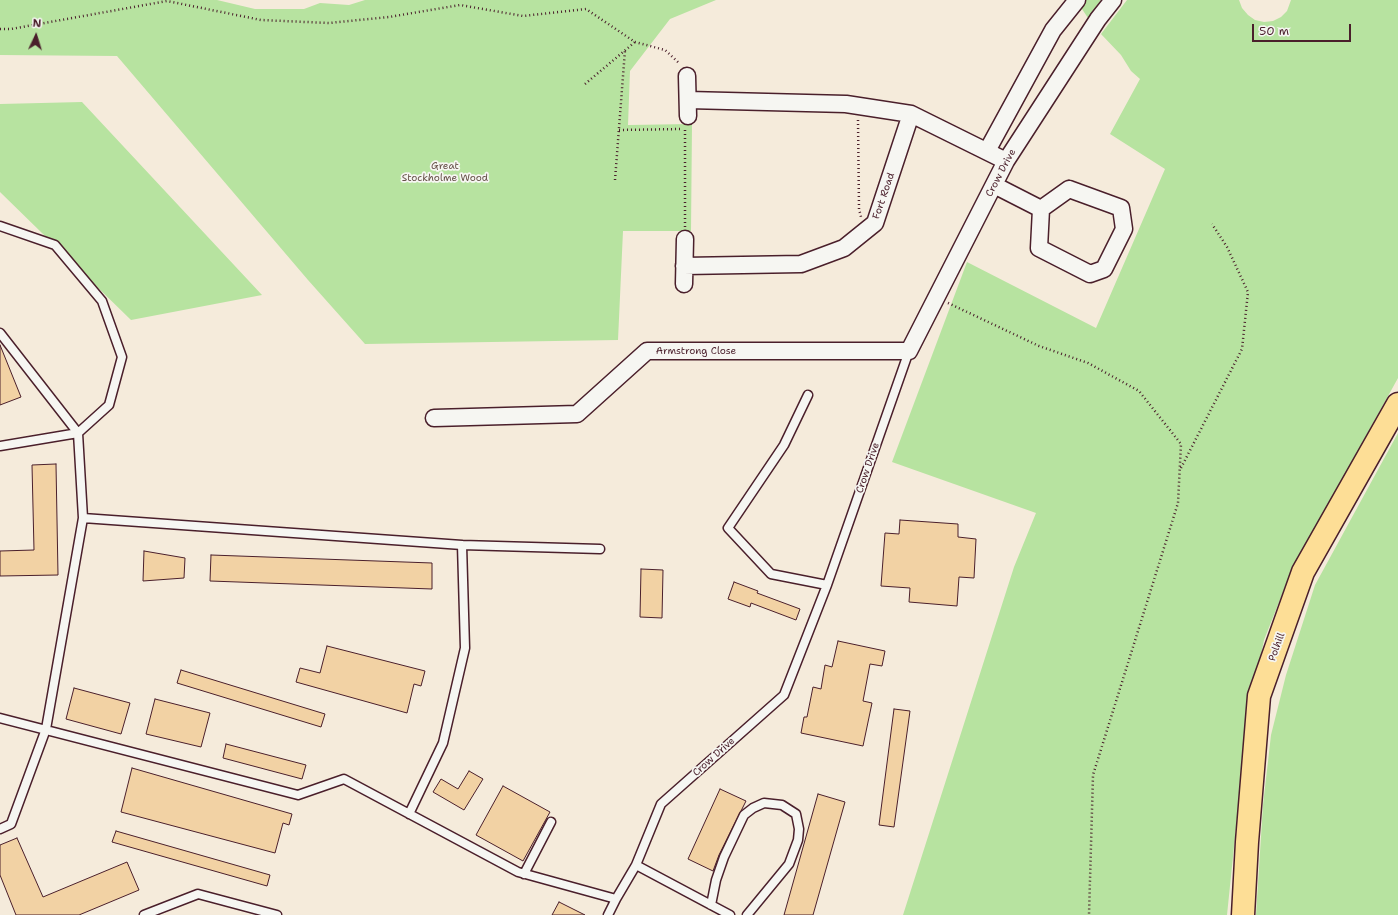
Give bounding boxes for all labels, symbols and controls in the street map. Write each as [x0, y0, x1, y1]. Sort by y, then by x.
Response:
north arrow [16, 16, 56, 56]
text: N [32, 16, 42, 31]
scale bar [1254, 16, 1353, 42]
text: 50 m [1259, 23, 1289, 39]
street label: Crow Drive [983, 147, 1019, 199]
park label: Great Stockholme Wood [402, 160, 488, 184]
street label: Fort Road [870, 171, 898, 221]
street label: Armstrong Close [656, 345, 736, 357]
street label: Crow Drive [854, 441, 882, 495]
street label: Polhill [1266, 631, 1288, 663]
street label: Crow Drive [690, 735, 738, 779]

